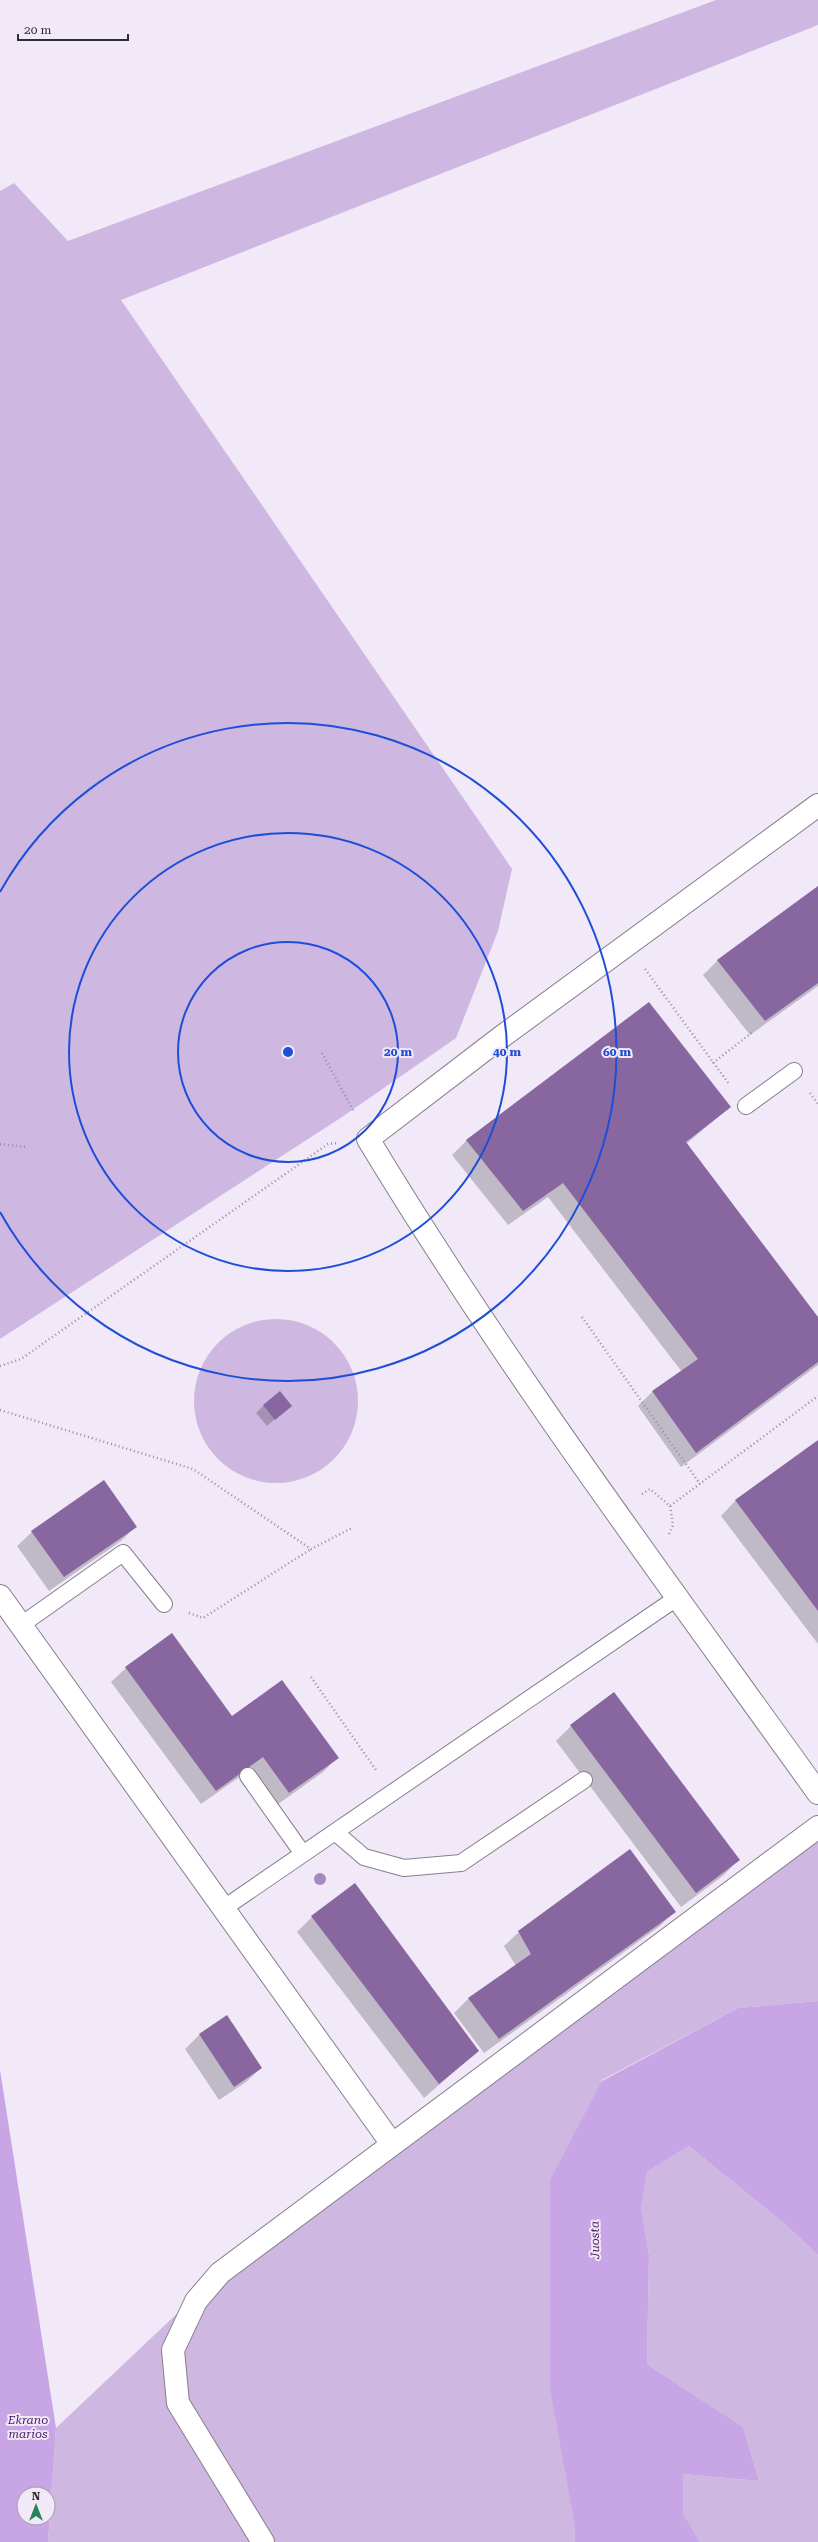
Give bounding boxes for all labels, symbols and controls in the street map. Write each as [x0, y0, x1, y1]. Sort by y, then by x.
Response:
scale bar [18, 16, 128, 42]
text: 20 m [24, 23, 51, 37]
centre of rings [281, 1045, 295, 1059]
text: 20 m [384, 1045, 412, 1059]
text: 40 m [493, 1045, 521, 1059]
text: 60 m [603, 1045, 631, 1059]
water label: Juosta [588, 2221, 602, 2260]
water label: Ekrano marios [7, 2413, 48, 2441]
north arrow [16, 2486, 56, 2526]
text: N [32, 2490, 41, 2503]

